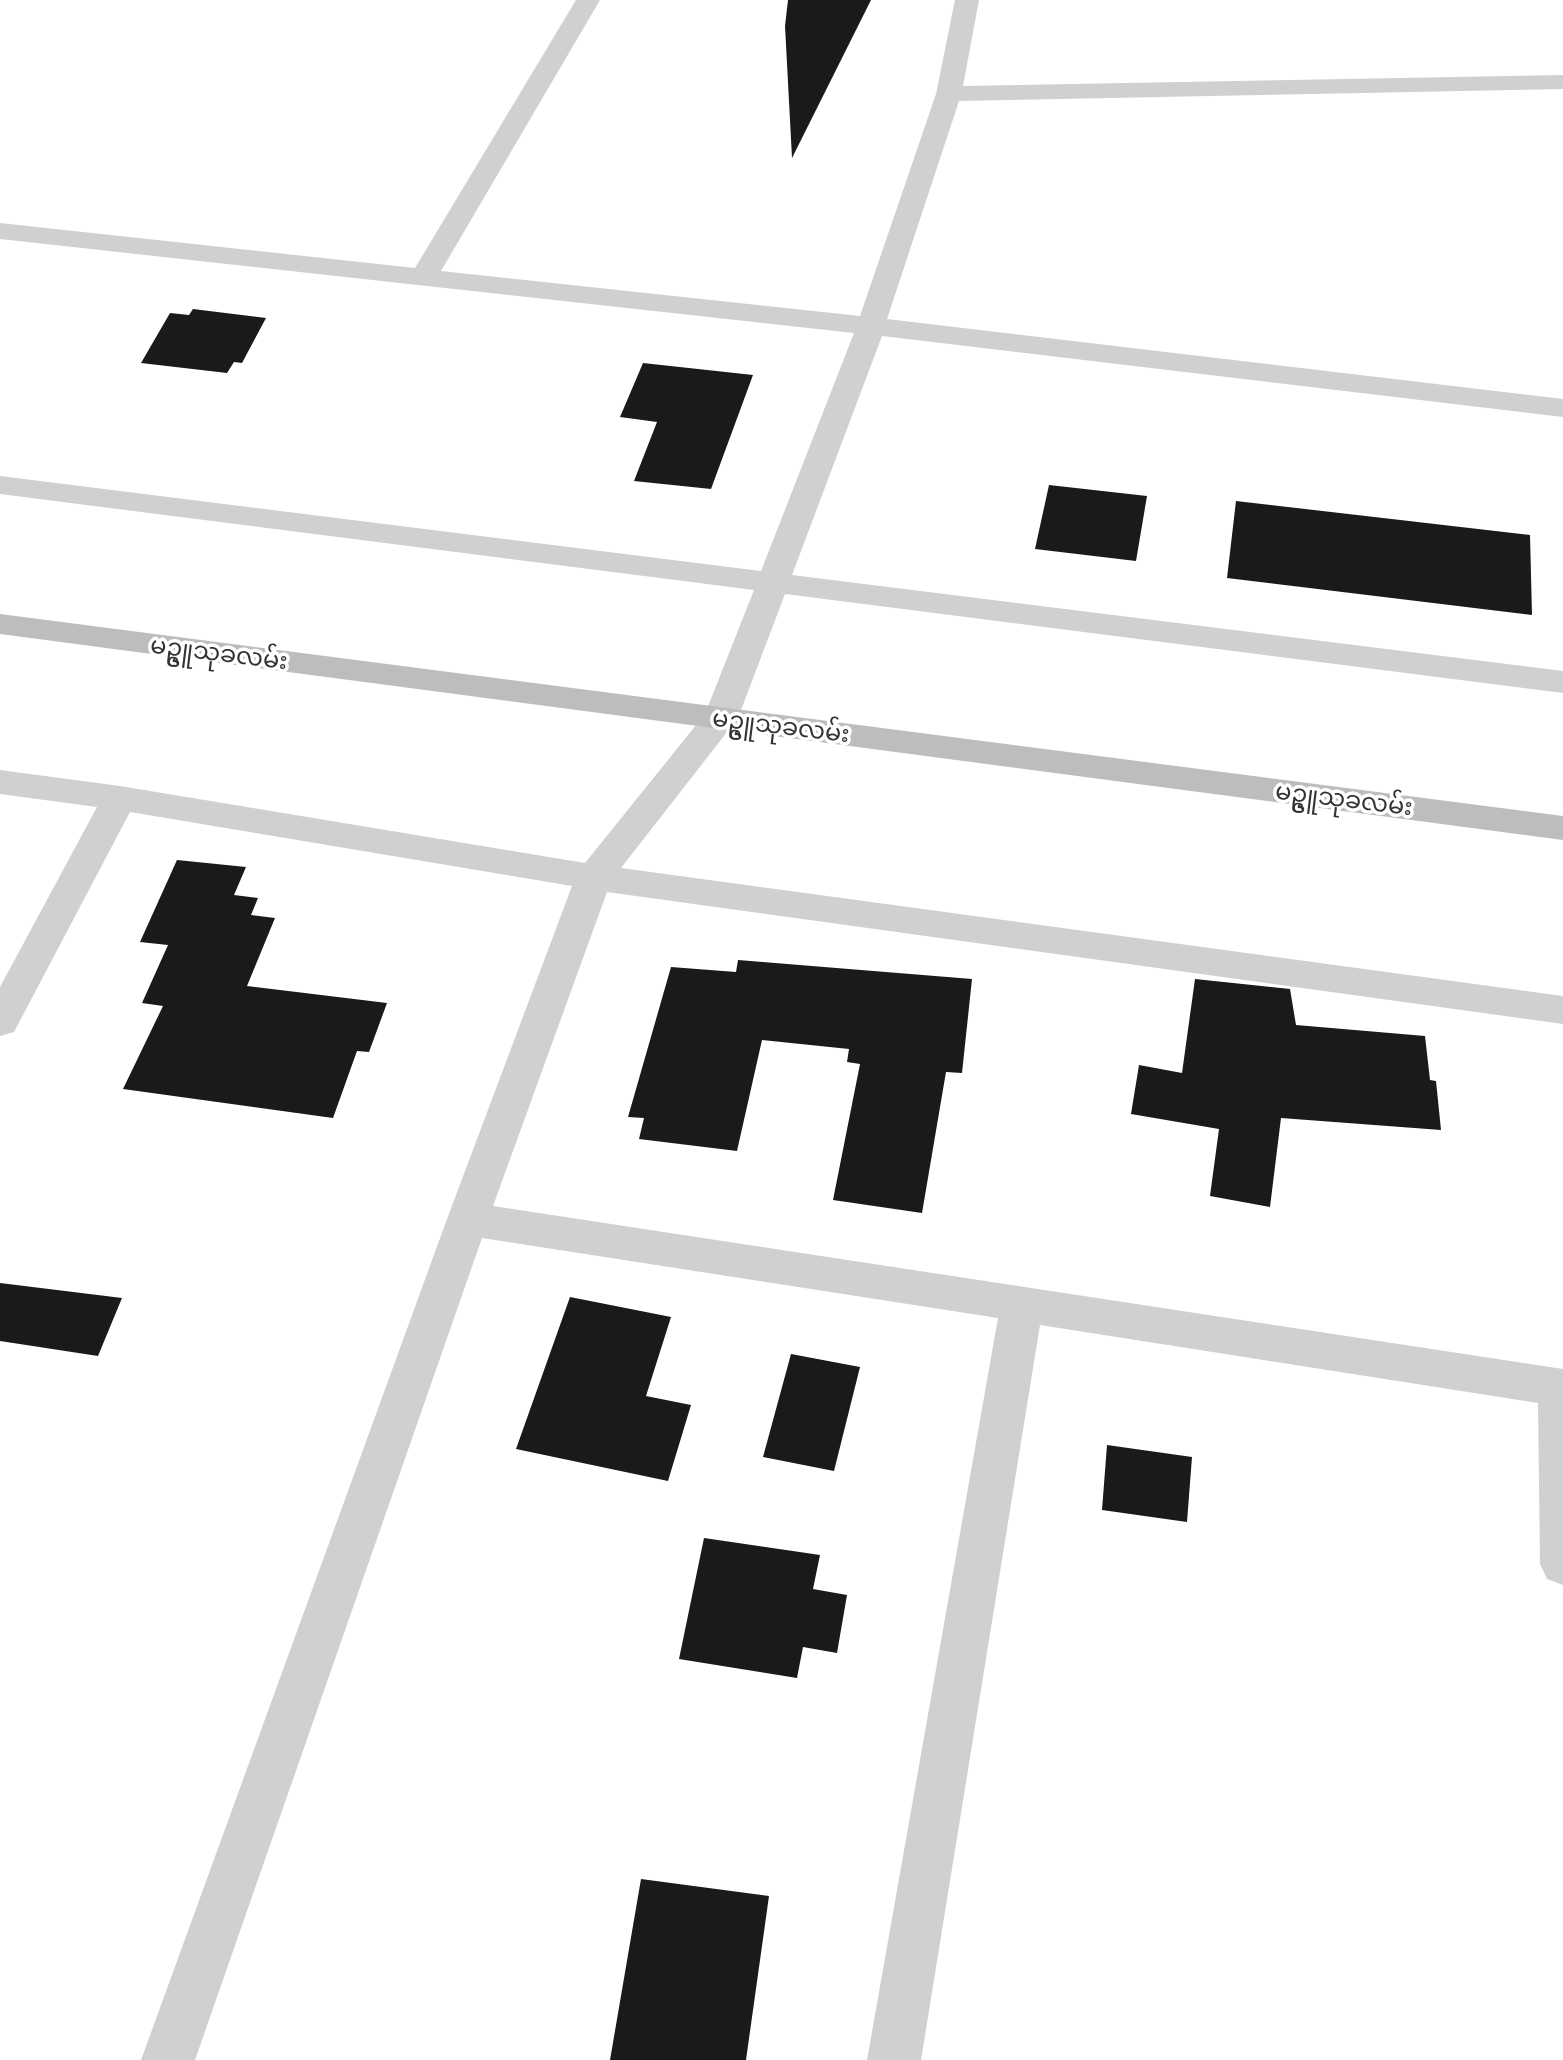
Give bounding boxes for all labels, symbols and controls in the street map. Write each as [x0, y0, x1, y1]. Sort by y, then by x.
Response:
street label: မဥ္ဇူသုခလမ်း [149, 630, 289, 676]
street label: မဥ္ဇူသုခလမ်း [711, 703, 851, 749]
street label: မဥ္ဇူသုခလမ်း [1274, 776, 1414, 822]

